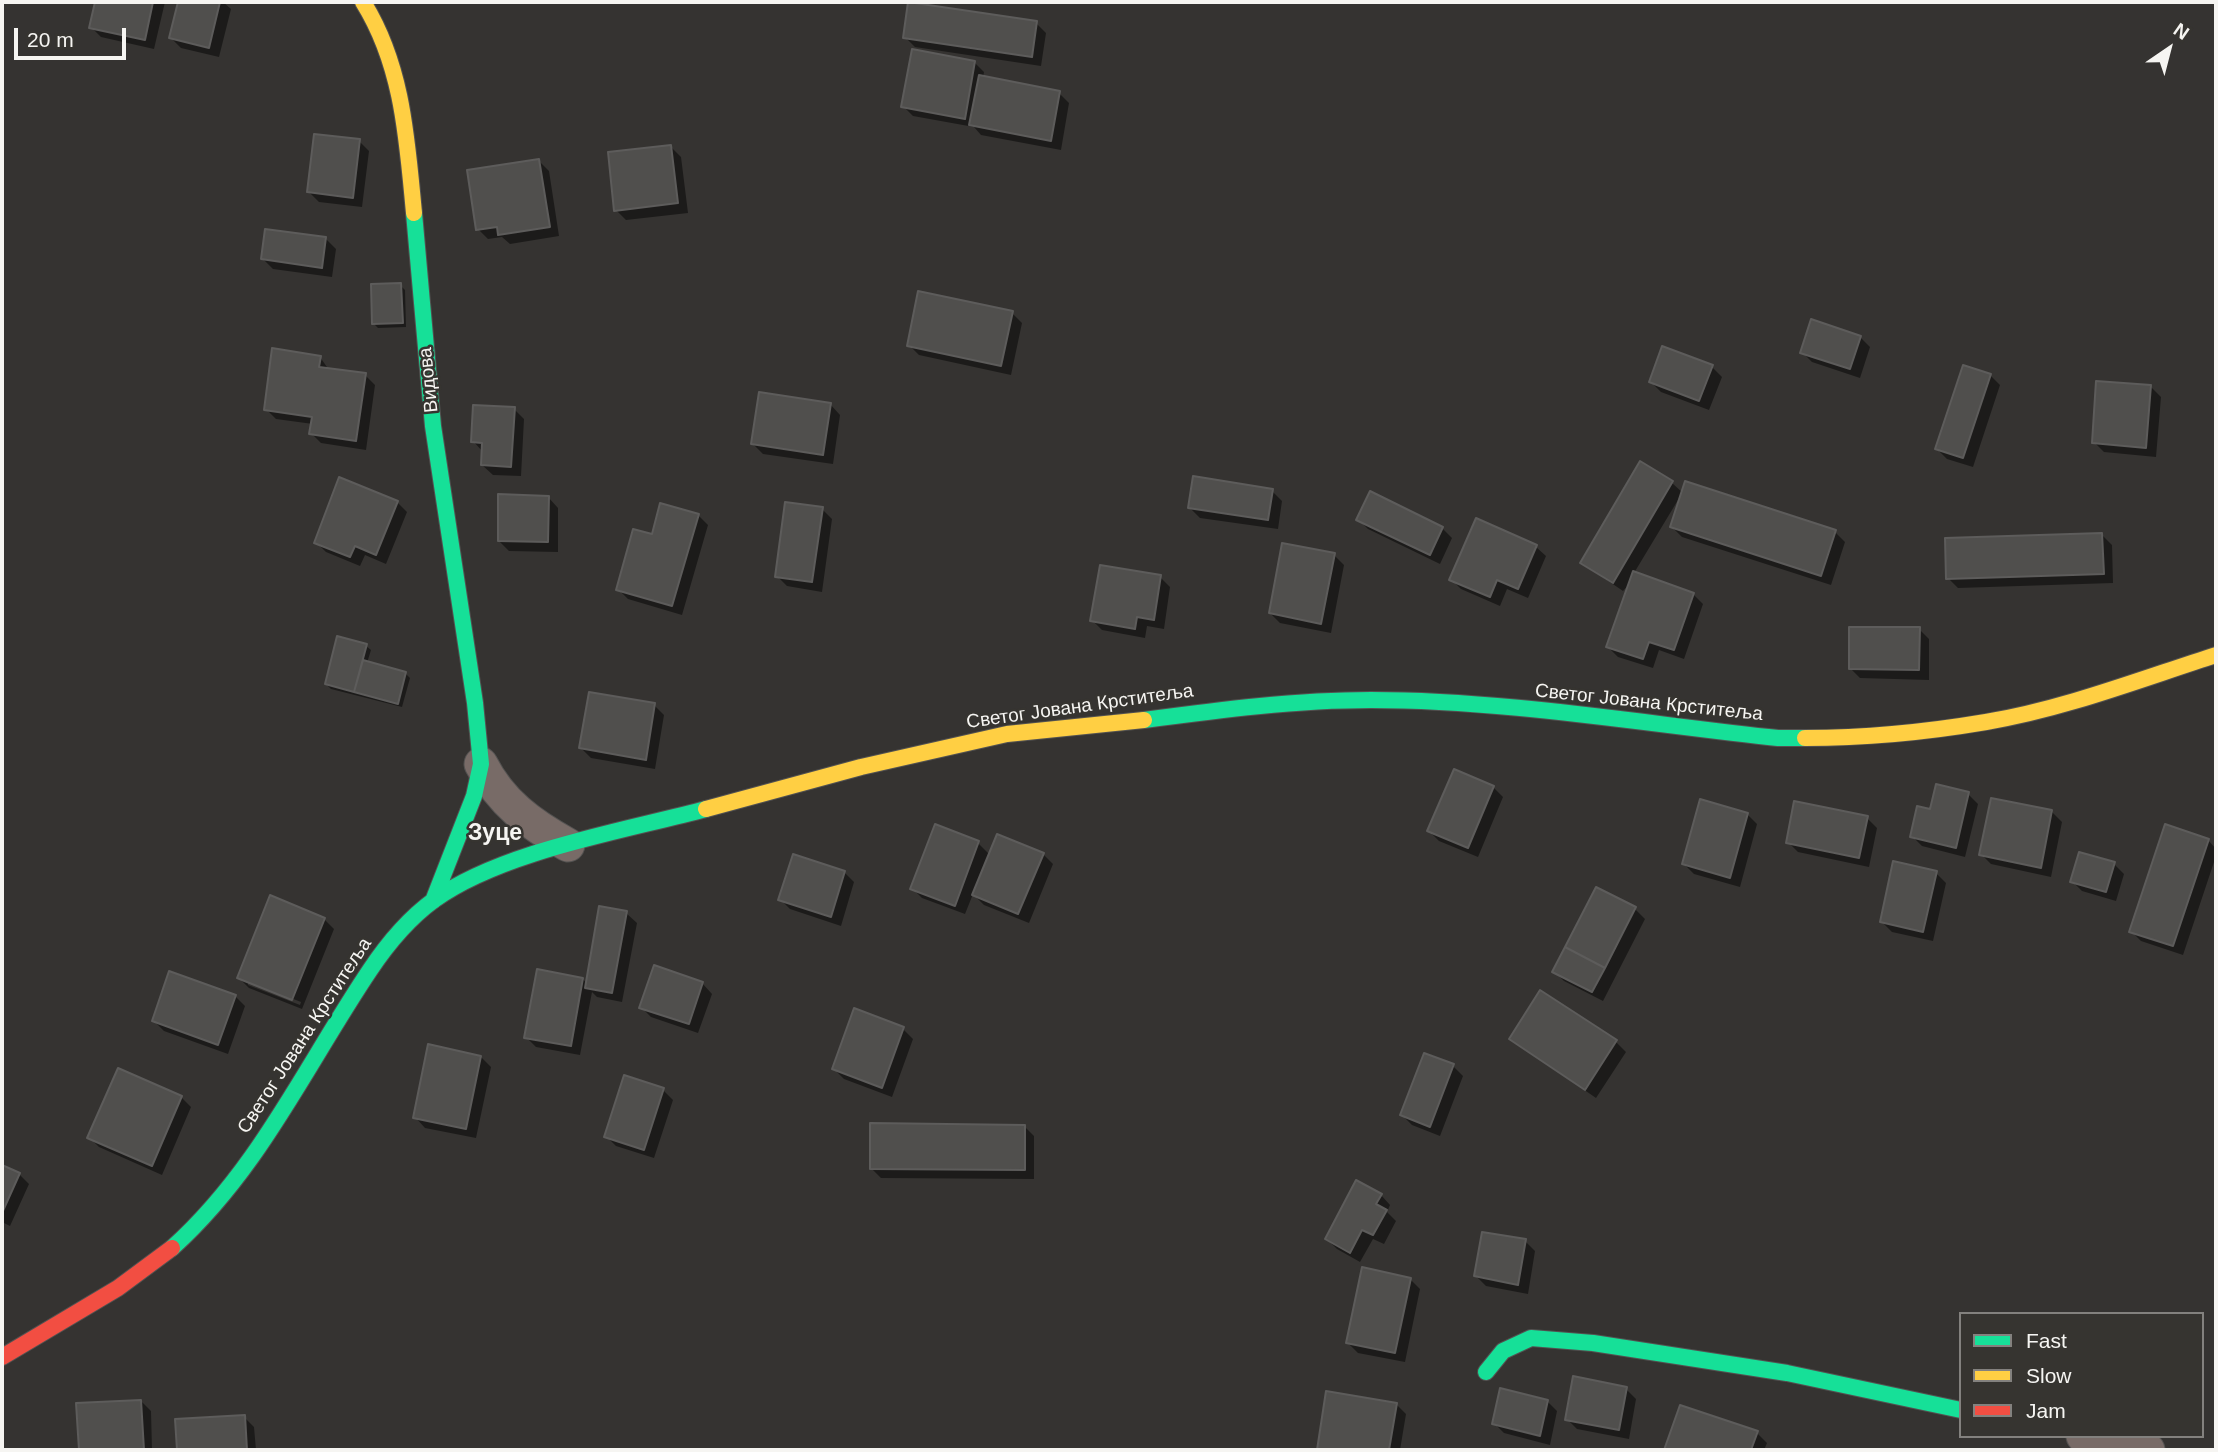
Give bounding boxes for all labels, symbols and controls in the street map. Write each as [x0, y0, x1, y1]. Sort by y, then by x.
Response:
scale bar [18, 14, 130, 58]
north arrow [2134, 14, 2204, 84]
text: N [2170, 19, 2193, 44]
text: 20 m [27, 28, 74, 51]
street label: Видова [414, 346, 444, 414]
street label: Светог Јована Крститеља [965, 680, 1195, 734]
street label: Светог Јована Крститеља [1534, 680, 1764, 726]
district label: Зуце [468, 820, 522, 848]
street label: Светог Јована Крститеља [233, 934, 377, 1138]
legend [1959, 1312, 2204, 1438]
text: Fast [2026, 1329, 2067, 1352]
text: Slow [2026, 1364, 2072, 1387]
text: Jam [2026, 1399, 2066, 1422]

